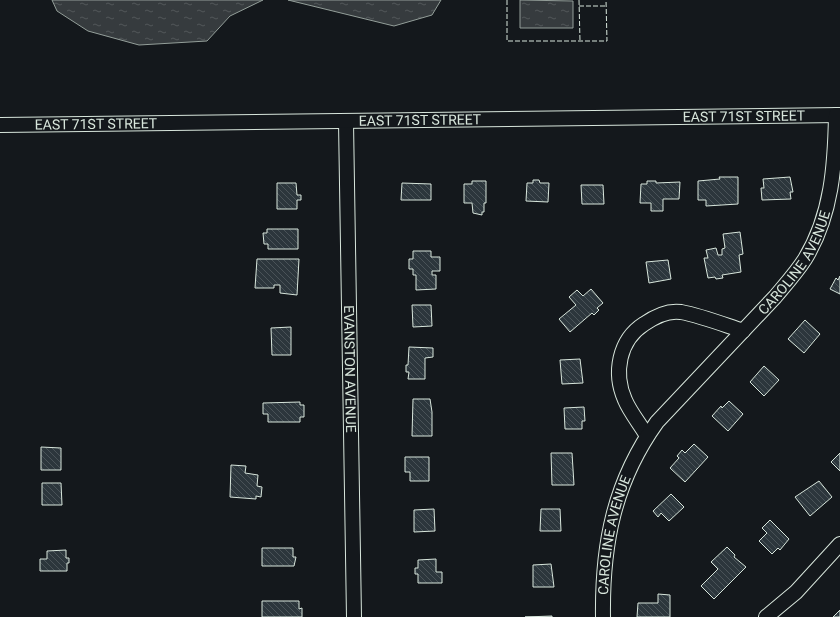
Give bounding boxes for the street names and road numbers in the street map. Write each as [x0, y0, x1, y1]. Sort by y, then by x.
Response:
street label: EAST 71ST STREET [683, 107, 806, 125]
street label: EAST 71ST STREET [359, 111, 482, 129]
street label: EAST 71ST STREET [35, 115, 158, 133]
street label: CAROLINE AVENUE [755, 209, 833, 318]
street label: EVANSTON AVENUE [341, 305, 359, 433]
street label: CAROLINE AVENUE [595, 473, 634, 595]

